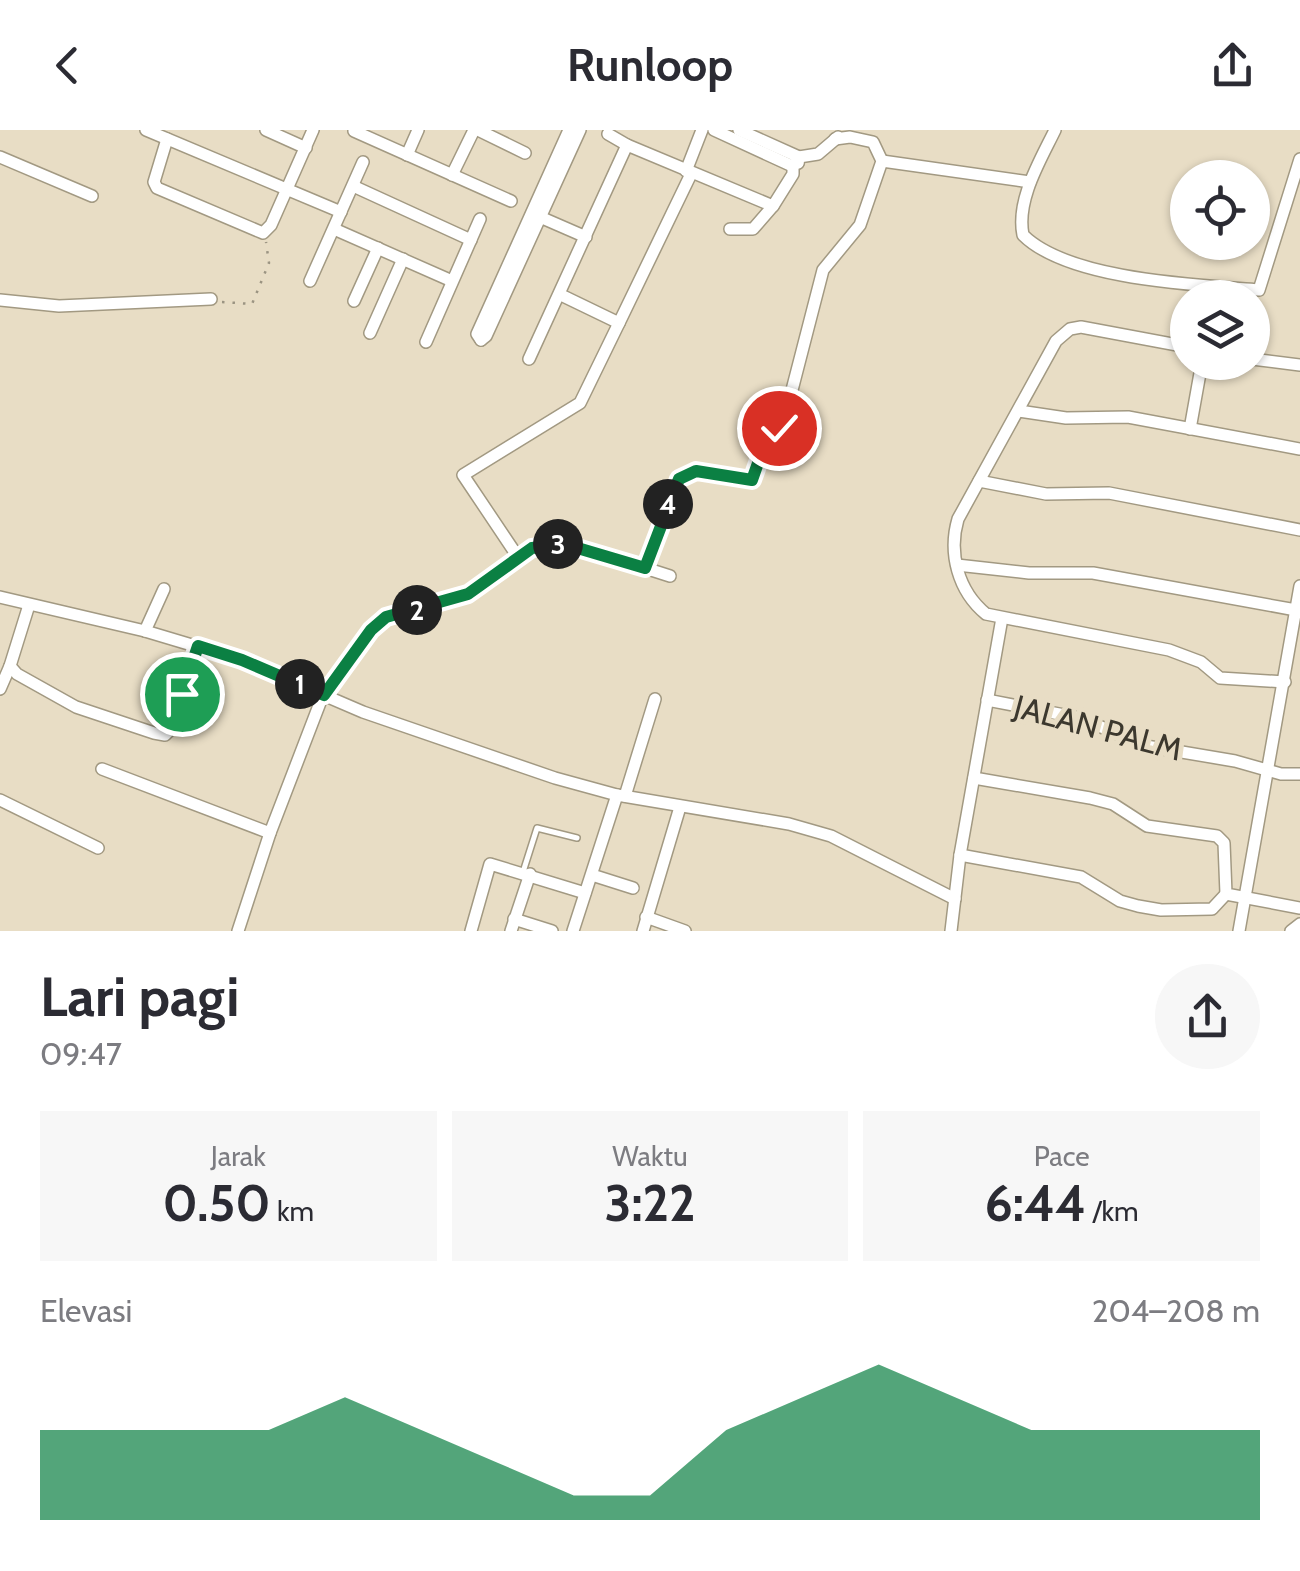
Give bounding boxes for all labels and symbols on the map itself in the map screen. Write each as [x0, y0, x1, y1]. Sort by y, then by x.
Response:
pin [737, 386, 822, 471]
pin: 4 [643, 479, 693, 529]
pin: 3 [533, 519, 583, 569]
pin: 2 [392, 585, 442, 635]
pin [140, 652, 225, 737]
pin: 1 [275, 659, 325, 709]
street label: JALAN PALM [1009, 686, 1186, 769]

